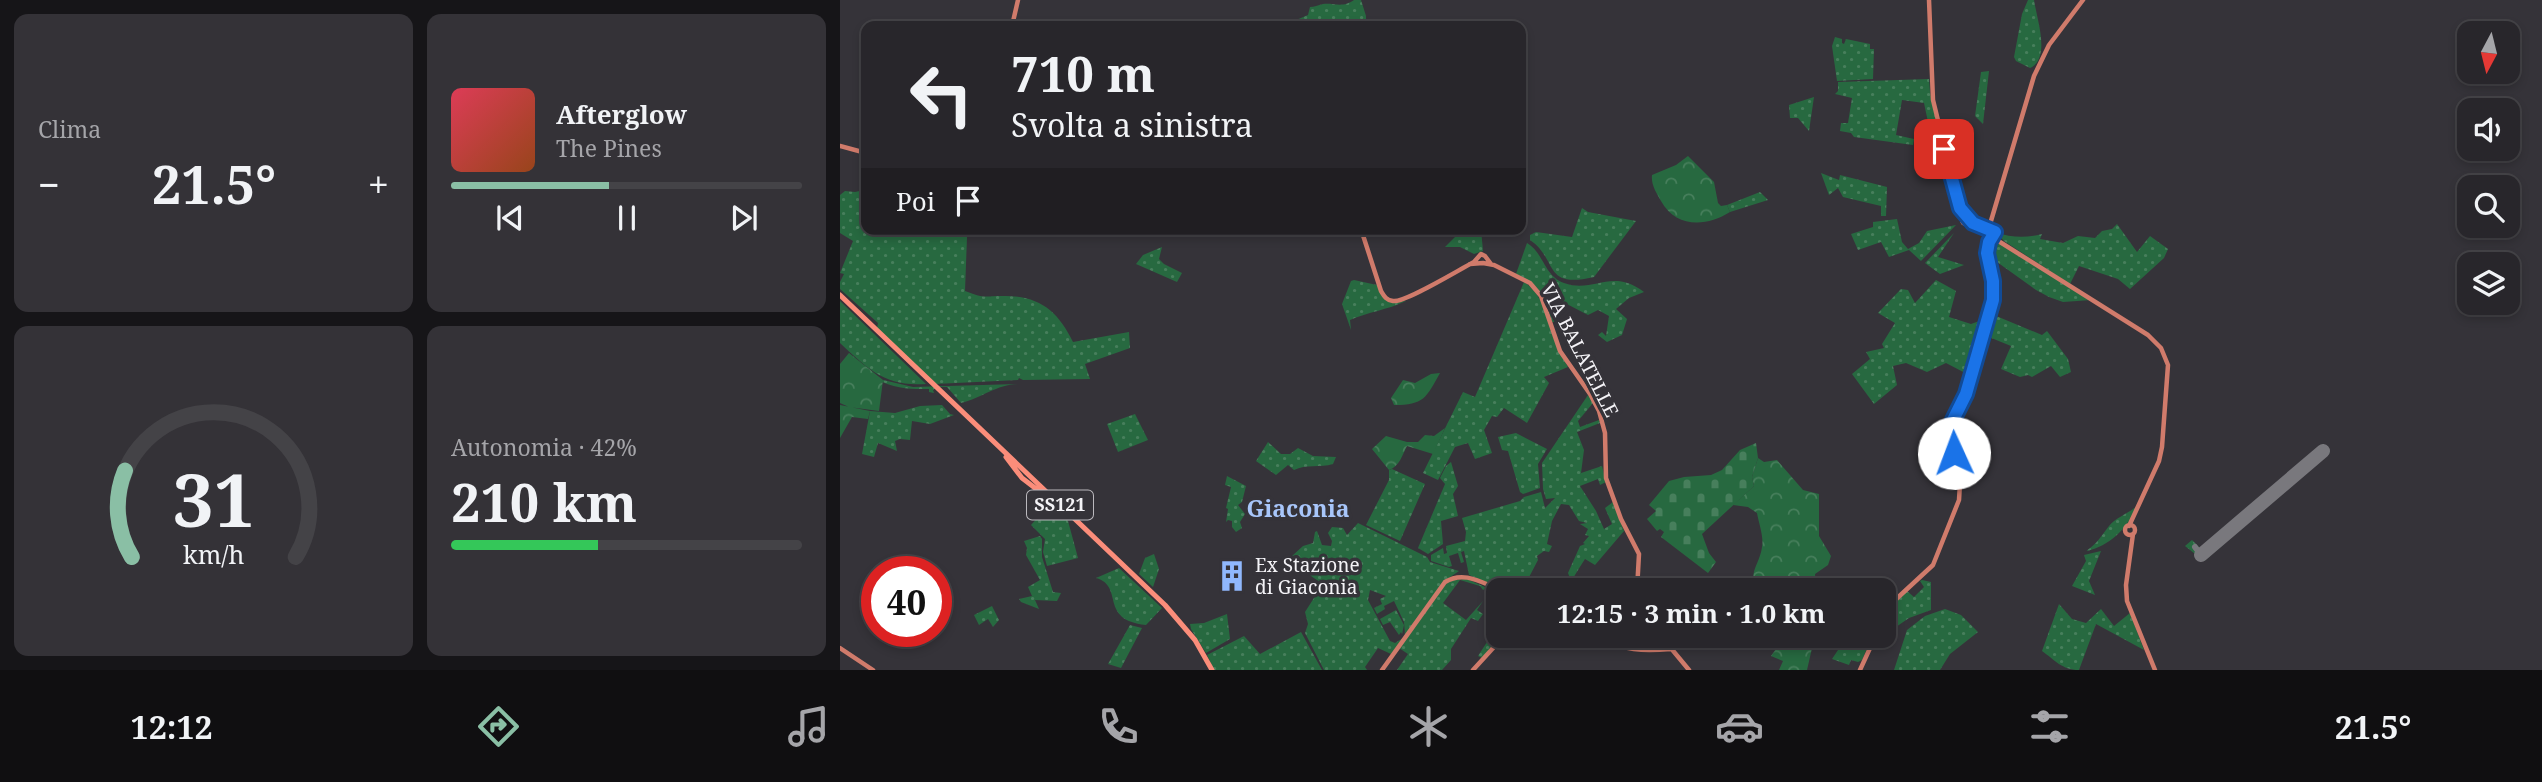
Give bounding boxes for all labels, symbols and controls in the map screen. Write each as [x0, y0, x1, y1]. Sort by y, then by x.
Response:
north arrow [2457, 21, 2520, 84]
map controls [2457, 21, 2520, 315]
text: 710 m [1011, 40, 1155, 106]
icon: left [896, 49, 987, 140]
text: Afterglow [556, 96, 687, 132]
button: sound [2457, 98, 2520, 161]
text: Svolta a sinistra [1011, 103, 1253, 146]
text: Clima [38, 113, 101, 145]
pin [1914, 119, 1974, 179]
icon: arrive [1925, 130, 1963, 168]
text: The Pines [556, 132, 662, 164]
text: 21.5° [152, 148, 276, 219]
text: − [38, 158, 60, 210]
text: + [368, 158, 389, 210]
button: search [2457, 175, 2520, 238]
icon: arrive [949, 182, 987, 220]
text: Poi [896, 183, 935, 219]
icon: previous [491, 199, 529, 237]
icon: pause [608, 199, 646, 237]
icon: next [725, 199, 763, 237]
button: layers [2457, 252, 2520, 315]
street label: VIA BALATELLE [1535, 279, 1625, 421]
position arrow [1917, 416, 1991, 490]
text: Autonomia · 42% [451, 431, 637, 463]
text: 31 [172, 449, 255, 548]
text: 210 km [451, 466, 637, 537]
road number: SS121 [1027, 490, 1093, 520]
district label: Giaconia [1246, 492, 1350, 524]
text: km/h [183, 537, 244, 571]
place label: Ex Stazione di Giaconia [1255, 552, 1360, 600]
speed limit sign: 40 [861, 556, 952, 647]
building icon: Ex Stazione di Giaconia [1215, 559, 1249, 593]
text: 12:15 · 3 min · 1.0 km [1557, 595, 1825, 631]
icon: directions [474, 702, 523, 751]
icon: music [784, 702, 833, 751]
icon: phone [1094, 702, 1143, 751]
icon: climate [1404, 702, 1453, 751]
icon: car [1715, 702, 1764, 751]
icon: filters [2025, 702, 2074, 751]
text: 12:12 [131, 705, 213, 748]
text: 21.5° [2335, 705, 2411, 748]

